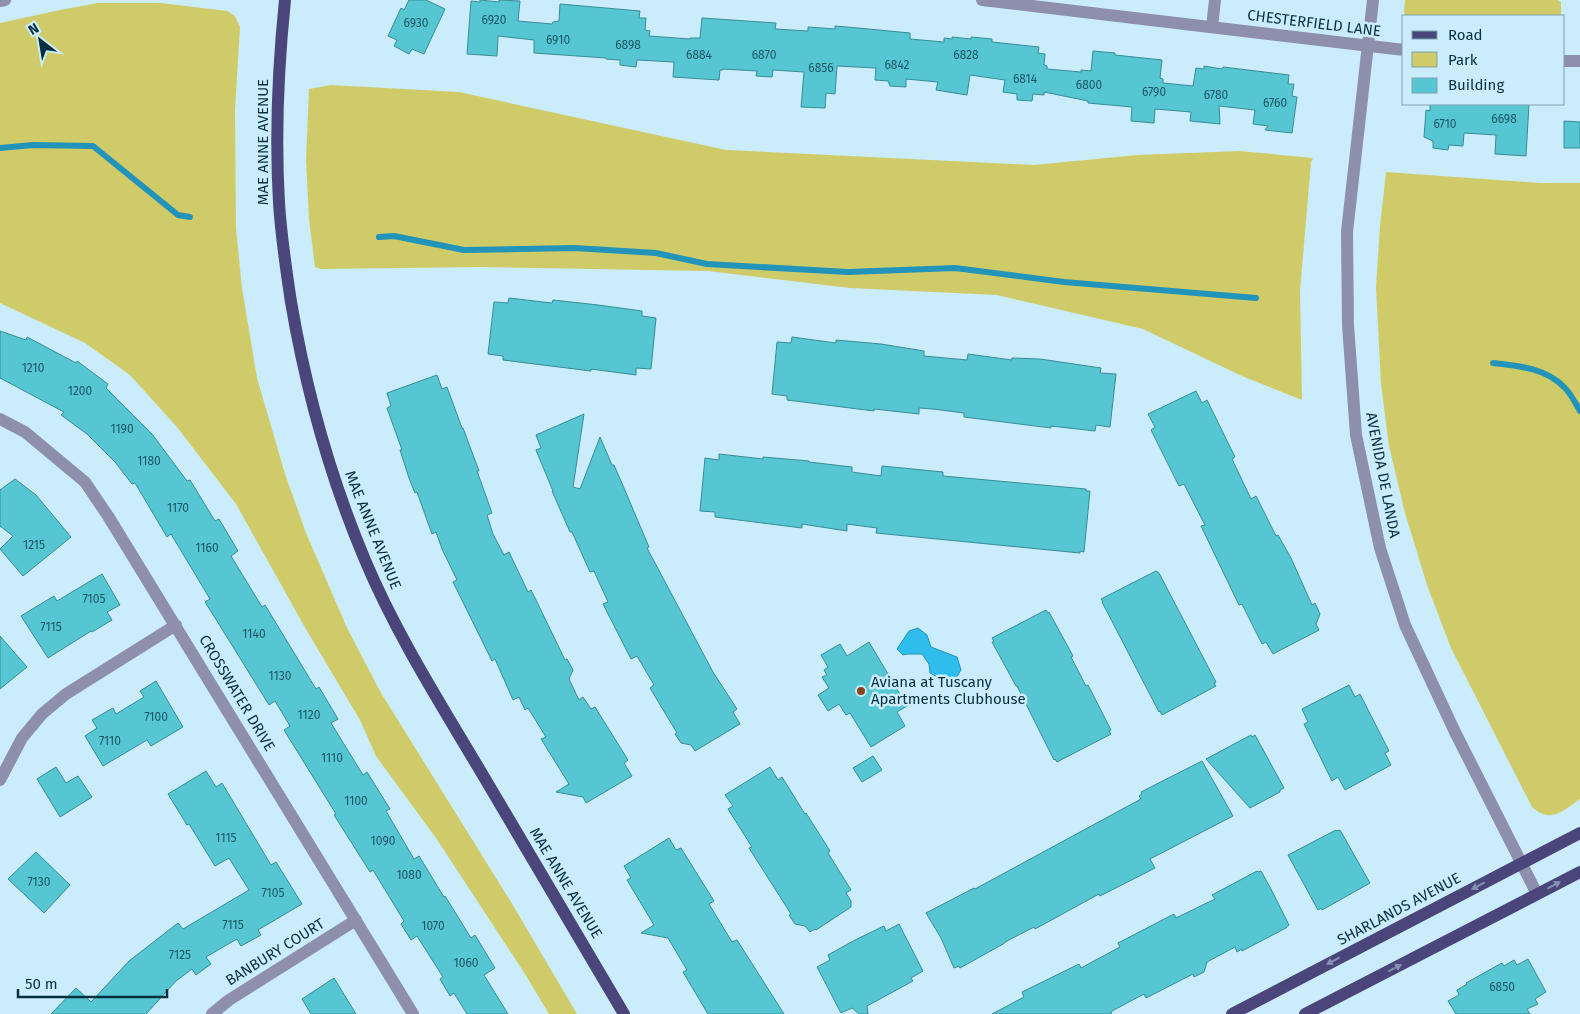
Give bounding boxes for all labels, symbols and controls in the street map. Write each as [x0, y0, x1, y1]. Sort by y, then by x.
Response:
street label: CHESTERFIELD LANE [1246, 6, 1382, 40]
house number: 6920 [482, 13, 507, 27]
north arrow [15, 15, 65, 65]
legend [1402, 15, 1565, 105]
house number: 6930 [404, 16, 429, 30]
text: N [25, 20, 42, 39]
text: Road [1448, 26, 1483, 44]
house number: 6910 [546, 33, 570, 47]
house number: 6898 [615, 38, 641, 52]
house number: 6884 [686, 48, 713, 62]
house number: 6870 [752, 48, 777, 62]
house number: 6828 [953, 48, 979, 62]
text: Park [1448, 51, 1478, 69]
house number: 6842 [884, 58, 910, 72]
house number: 6856 [808, 61, 834, 75]
house number: 6814 [1013, 72, 1038, 86]
text: Building [1448, 76, 1504, 94]
house number: 6800 [1076, 78, 1103, 92]
street label: MAE ANNE AVENUE [254, 79, 272, 205]
house number: 6790 [1142, 85, 1166, 99]
house number: 6780 [1204, 88, 1229, 102]
house number: 6760 [1263, 96, 1287, 110]
house number: 6698 [1491, 112, 1517, 126]
house number: 6710 [1433, 117, 1457, 131]
house number: 1210 [22, 361, 45, 375]
house number: 1200 [68, 384, 93, 398]
street label: AVENIDA DE LANDA [1362, 411, 1404, 540]
house number: 1190 [110, 422, 134, 436]
house number: 1180 [137, 454, 161, 468]
street label: MAE ANNE AVENUE [341, 468, 405, 592]
house number: 1170 [167, 501, 189, 515]
house number: 1215 [23, 538, 45, 552]
house number: 1160 [195, 541, 219, 555]
house number: 7105 [82, 592, 106, 606]
house number: 7115 [40, 620, 62, 634]
house number: 1140 [242, 627, 266, 641]
street label: CROSSWATER DRIVE [195, 632, 279, 754]
house number: 1130 [269, 669, 292, 683]
place label: Aviana at Tuscany Apartments Clubhouse [871, 673, 1026, 708]
marker: Aviana at Tuscany Apartments Clubhouse [855, 685, 867, 697]
house number: 1120 [298, 708, 321, 722]
house number: 7100 [144, 710, 168, 724]
house number: 7110 [99, 734, 121, 748]
house number: 1110 [321, 751, 343, 765]
house number: 1100 [344, 794, 368, 808]
street label: MAE ANNE AVENUE [526, 824, 606, 942]
house number: 1115 [215, 831, 237, 845]
house number: 1090 [371, 834, 396, 848]
house number: 1080 [396, 868, 422, 882]
street label: SHARLANDS AVENUE [1334, 869, 1464, 949]
house number: 7130 [28, 875, 51, 889]
one-way arrow [1547, 881, 1562, 889]
one-way arrow [1470, 882, 1485, 890]
house number: 7105 [261, 886, 285, 900]
street label: BANBURY COURT [222, 914, 328, 990]
house number: 7115 [222, 918, 244, 932]
house number: 1070 [421, 919, 445, 933]
house number: 7125 [169, 948, 191, 962]
house number: 1060 [454, 956, 479, 970]
one-way arrow [1326, 957, 1341, 965]
one-way arrow [1387, 964, 1402, 972]
scale bar [18, 966, 166, 998]
text: 50 m [25, 975, 58, 993]
house number: 6850 [1489, 980, 1515, 994]

